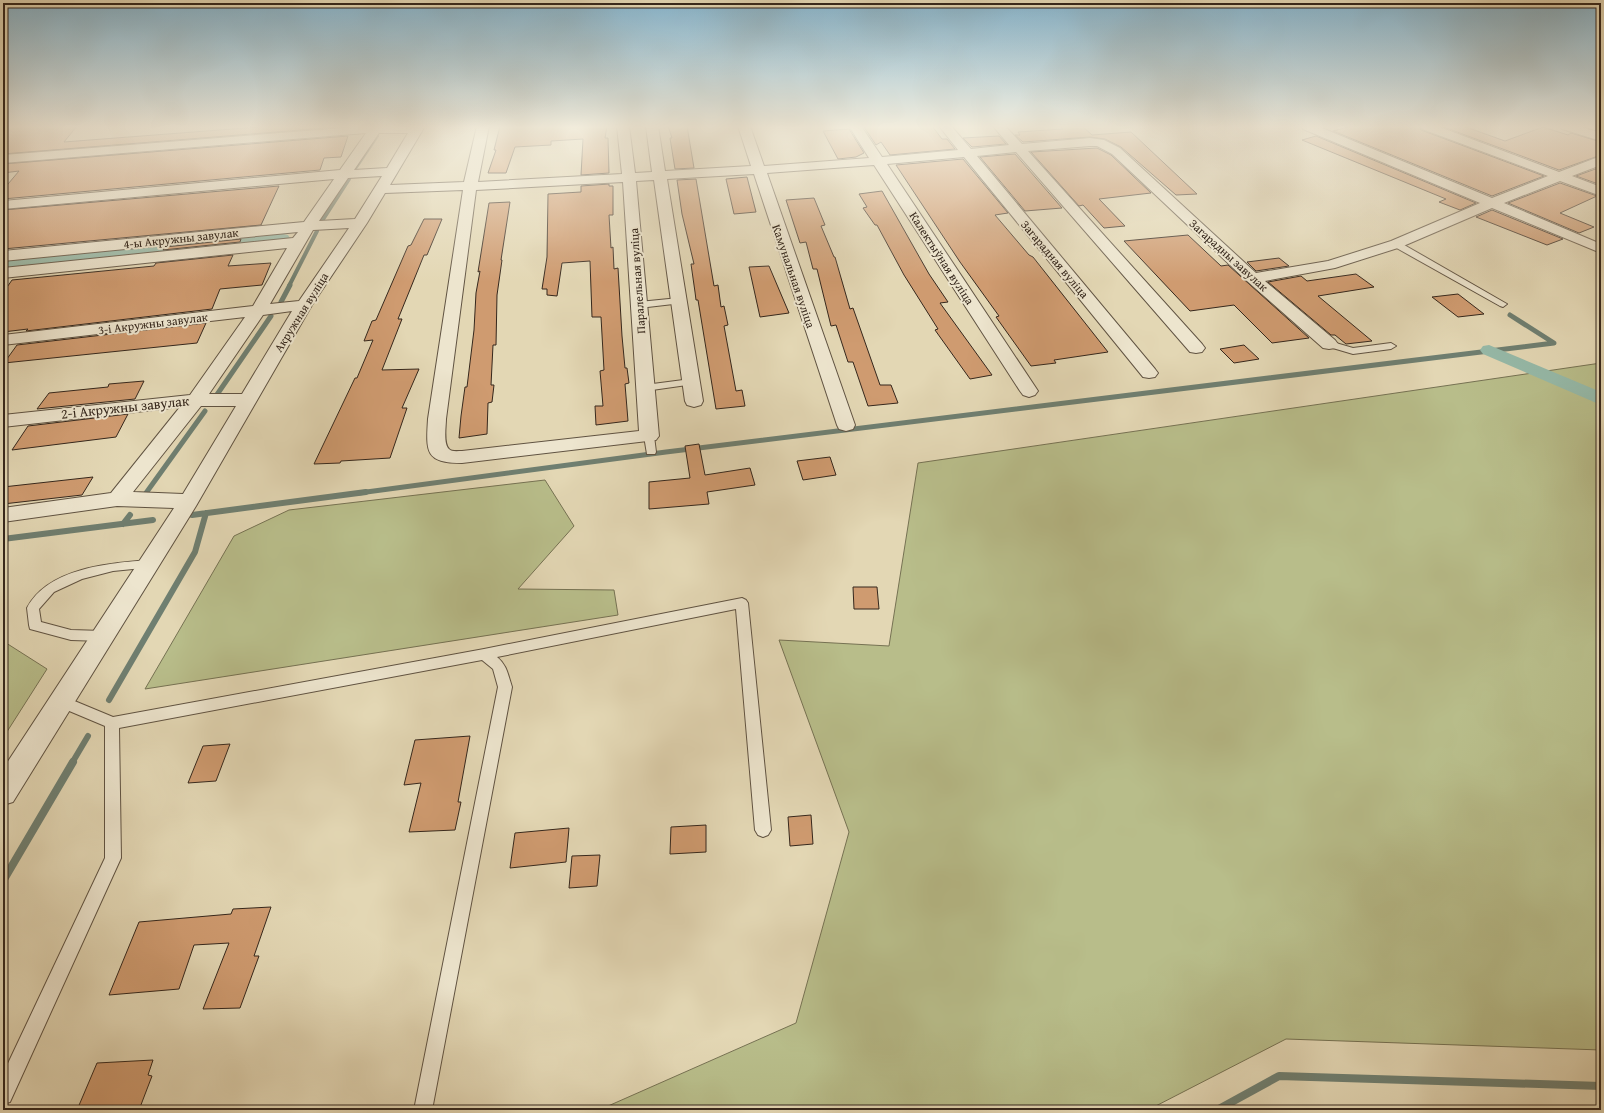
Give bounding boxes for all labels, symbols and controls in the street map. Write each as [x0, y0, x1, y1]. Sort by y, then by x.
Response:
street label: Калектыўная вуліца [906, 208, 979, 308]
street label: Загарадны завулак [1186, 215, 1273, 296]
street label: Загарадная вуліца [1017, 216, 1093, 302]
street label: Камунальная вуліца [768, 222, 820, 330]
street label: 4-ы Акружны завулак [123, 223, 240, 252]
street label: Паралельная вуліца [625, 227, 649, 334]
street label: Акружная вуліца [270, 269, 332, 355]
street label: 3-і Акружны завулак [97, 308, 209, 338]
street label: 2-і Акружны завулак [60, 390, 191, 424]

